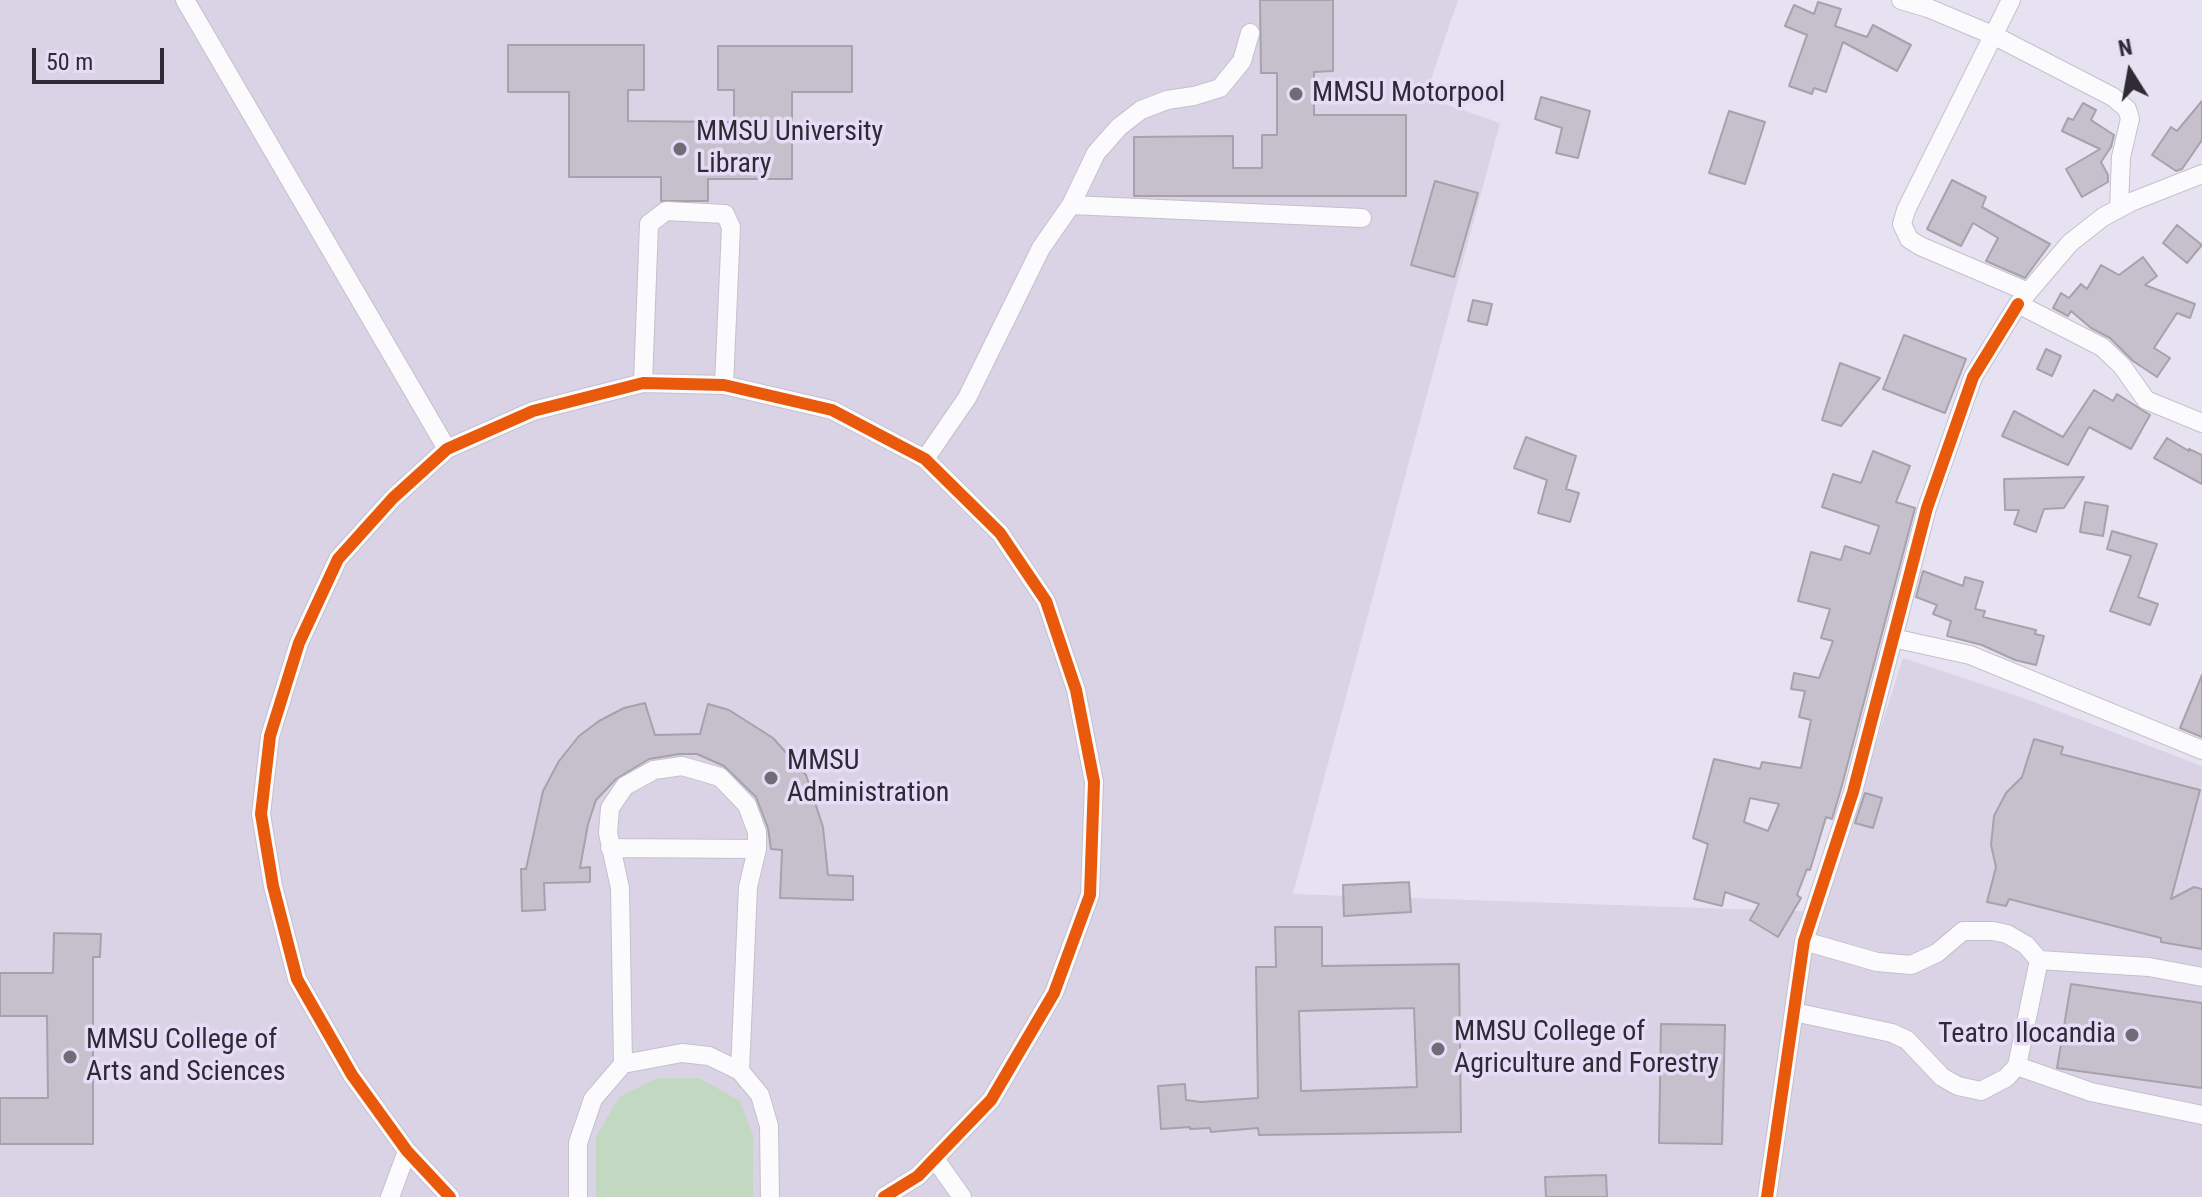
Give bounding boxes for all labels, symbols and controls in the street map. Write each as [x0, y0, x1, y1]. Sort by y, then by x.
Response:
scale bar [36, 32, 168, 82]
north arrow [2090, 32, 2170, 112]
text: N [2116, 34, 2134, 62]
text: 50 m [46, 48, 93, 76]
place label: MMSU Motorpool [1312, 77, 1505, 111]
marker: MMSU Motorpool [1287, 85, 1305, 103]
place label: MMSU University Library [696, 116, 883, 182]
marker: MMSU University Library [671, 140, 689, 158]
place label: MMSU Administration [787, 745, 949, 811]
marker: MMSU Administration [762, 769, 780, 787]
place label: MMSU College of Agriculture and Forestry [1454, 1016, 1719, 1082]
place label: Teatro Ilocandia [1938, 1018, 2116, 1052]
place label: MMSU College of Arts and Sciences [86, 1024, 286, 1090]
marker: Teatro Ilocandia [2123, 1026, 2141, 1044]
marker: MMSU College of Agriculture and Forestry [1429, 1040, 1447, 1058]
marker: MMSU College of Arts and Sciences [61, 1048, 79, 1066]

